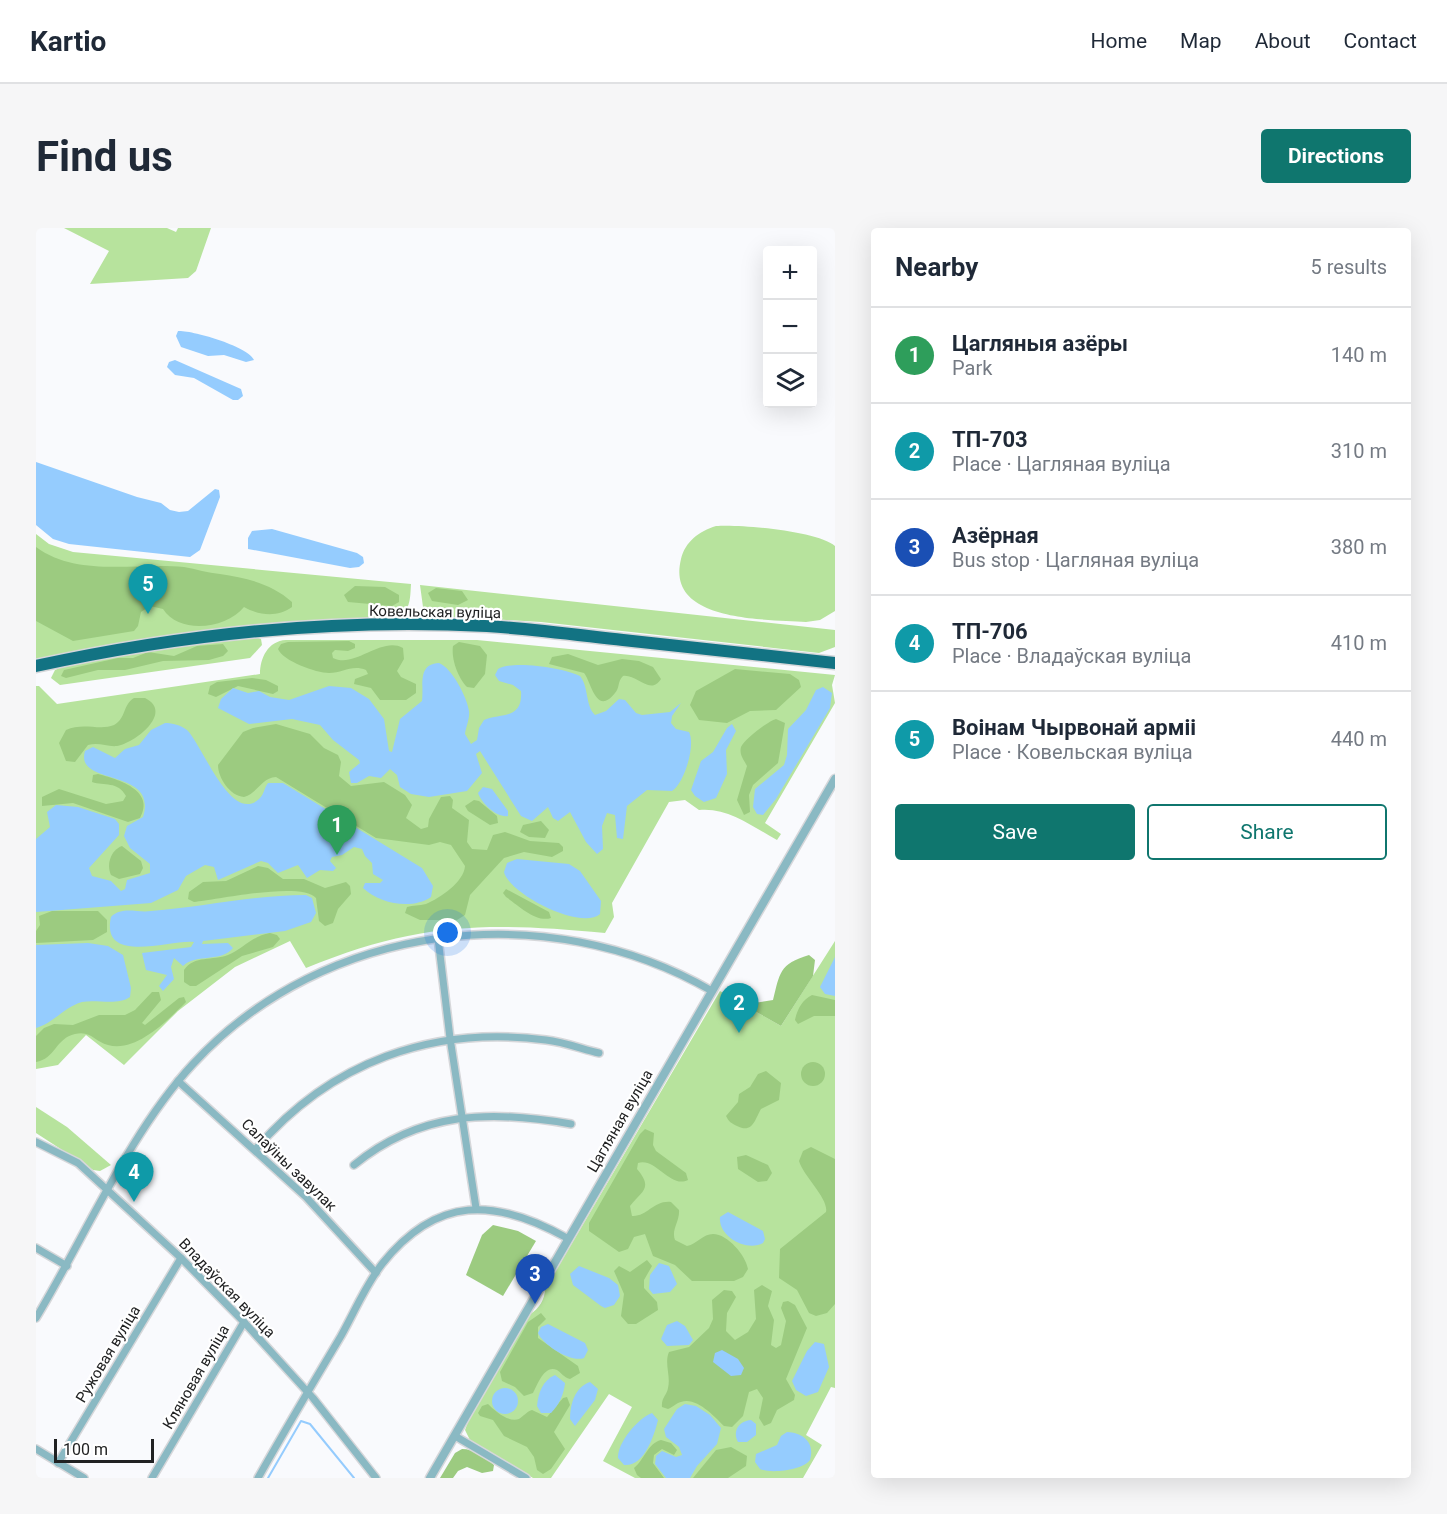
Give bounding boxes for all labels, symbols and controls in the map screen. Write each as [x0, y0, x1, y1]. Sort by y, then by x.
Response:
text: Kartio [30, 25, 106, 58]
text: Home [1091, 29, 1147, 53]
text: Map [1180, 29, 1222, 53]
text: About [1255, 29, 1311, 53]
text: Contact [1344, 29, 1417, 53]
button: Directions [1261, 129, 1411, 183]
text: Find us [36, 132, 173, 181]
map controls [763, 246, 817, 408]
button: + [763, 246, 817, 300]
text: Nearby [895, 252, 978, 282]
text: 5 results [1311, 255, 1387, 279]
button: − [763, 300, 817, 354]
text: Цагляныя азёры [952, 331, 1128, 356]
text: 1 [909, 343, 920, 367]
text: 140 m [1331, 343, 1387, 367]
button: layers [763, 354, 817, 408]
text: Park [952, 356, 992, 380]
text: ТП-703 [952, 427, 1028, 452]
text: 2 [909, 439, 920, 463]
text: 310 m [1331, 439, 1387, 463]
text: Place · Цагляная вуліца [952, 452, 1171, 476]
text: Азёрная [952, 523, 1039, 548]
text: 3 [909, 535, 920, 559]
text: 380 m [1331, 535, 1387, 559]
text: Bus stop · Цагляная вуліца [952, 548, 1199, 572]
pin: 5 [128, 564, 168, 614]
street label: Ковельская вуліца [369, 602, 501, 622]
text: ТП-706 [952, 619, 1028, 644]
text: 4 [909, 631, 920, 655]
text: 410 m [1331, 631, 1387, 655]
text: Place · Владаўская вуліца [952, 644, 1191, 668]
text: Воінам Чырвонай арміі [952, 715, 1196, 740]
text: 5 [909, 727, 920, 751]
text: 440 m [1331, 727, 1387, 751]
text: Place · Ковельская вуліца [952, 740, 1193, 764]
button: Save [895, 804, 1135, 860]
button: Share [1147, 804, 1387, 860]
pin: 1 [318, 806, 356, 855]
your location [433, 918, 462, 947]
pin: 2 [720, 984, 758, 1033]
street label: Цагляная вуліца [583, 1067, 657, 1175]
street label: Салаўіны завулак [238, 1115, 340, 1215]
pin: 4 [114, 1152, 154, 1202]
street label: Владаўская вуліца [175, 1235, 279, 1341]
pin: 3 [516, 1254, 554, 1304]
street label: Ружовая вуліца [72, 1302, 144, 1406]
street label: Кляновая вуліца [159, 1322, 233, 1432]
scale bar [54, 1436, 154, 1464]
text: 100 m [63, 1440, 108, 1459]

